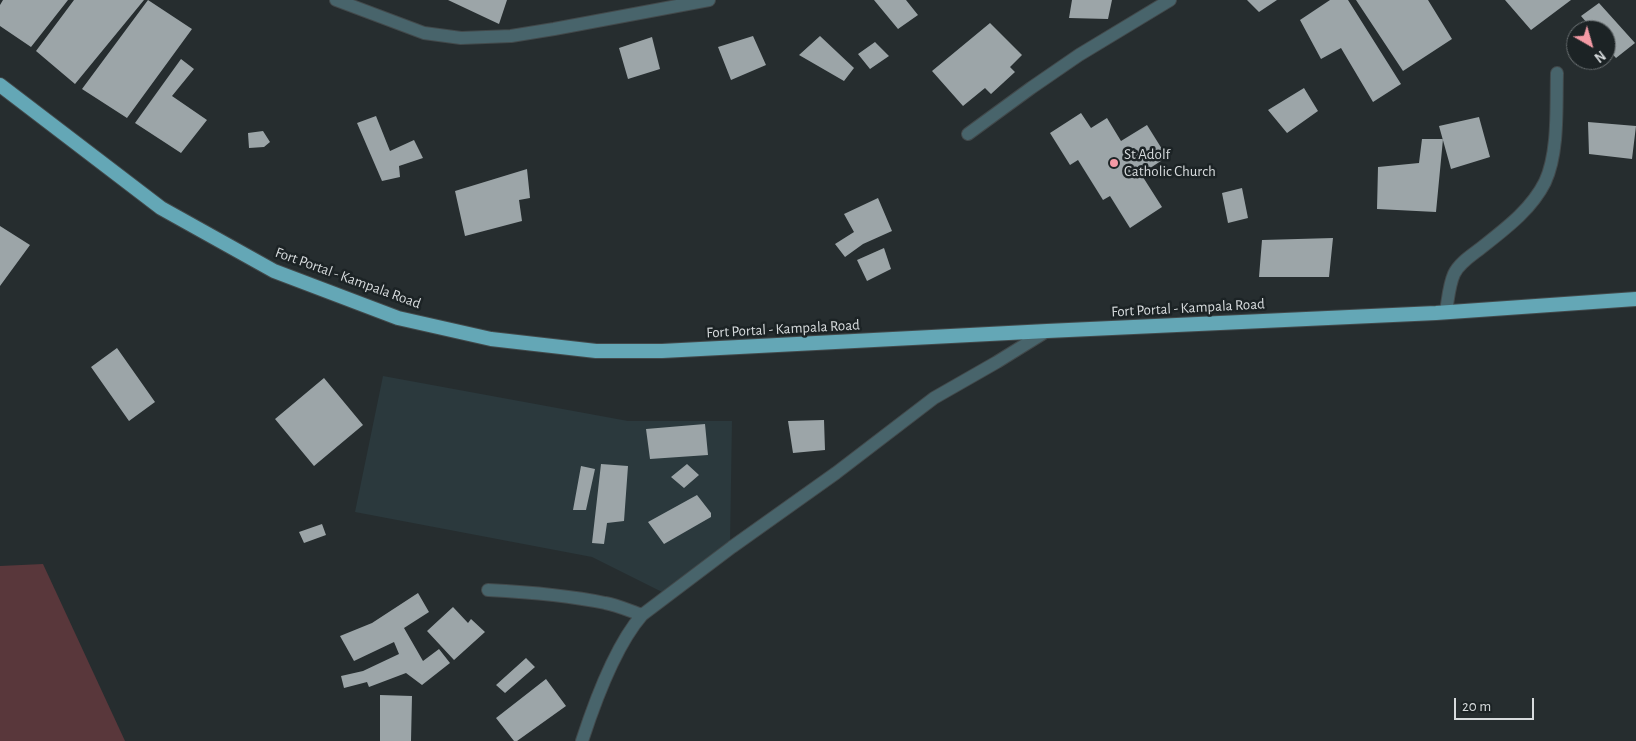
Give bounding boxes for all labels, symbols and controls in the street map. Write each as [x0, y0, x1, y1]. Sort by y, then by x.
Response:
north arrow [1566, 20, 1616, 70]
text: N [1591, 48, 1608, 65]
place label: St Adolf Catholic Church [1124, 145, 1216, 180]
marker: St Adolf Catholic Church [1108, 157, 1120, 169]
street label: Fort Portal - Kampala Road [273, 243, 423, 313]
street label: Fort Portal - Kampala Road [1111, 295, 1265, 321]
street label: Fort Portal - Kampala Road [706, 316, 860, 342]
scale bar [1456, 688, 1536, 720]
text: 20 m [1462, 699, 1491, 714]

